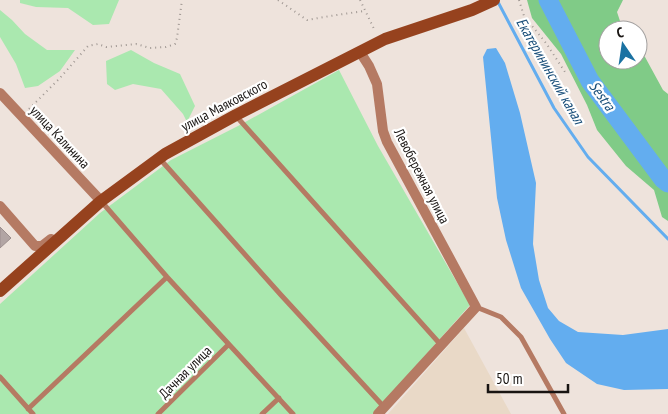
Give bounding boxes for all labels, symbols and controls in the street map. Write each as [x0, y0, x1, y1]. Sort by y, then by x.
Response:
water label: Екатерининский канал [512, 14, 590, 129]
north arrow [598, 20, 648, 70]
text: С [615, 23, 626, 42]
street label: улица Маяковского [178, 75, 270, 135]
water label: Sestra [585, 77, 620, 115]
street label: улица Калинина [26, 102, 94, 172]
street label: Левобережная улица [390, 125, 454, 227]
street label: Дачная улица [155, 342, 215, 402]
scale bar [488, 362, 568, 394]
text: 50 m [496, 369, 522, 388]

